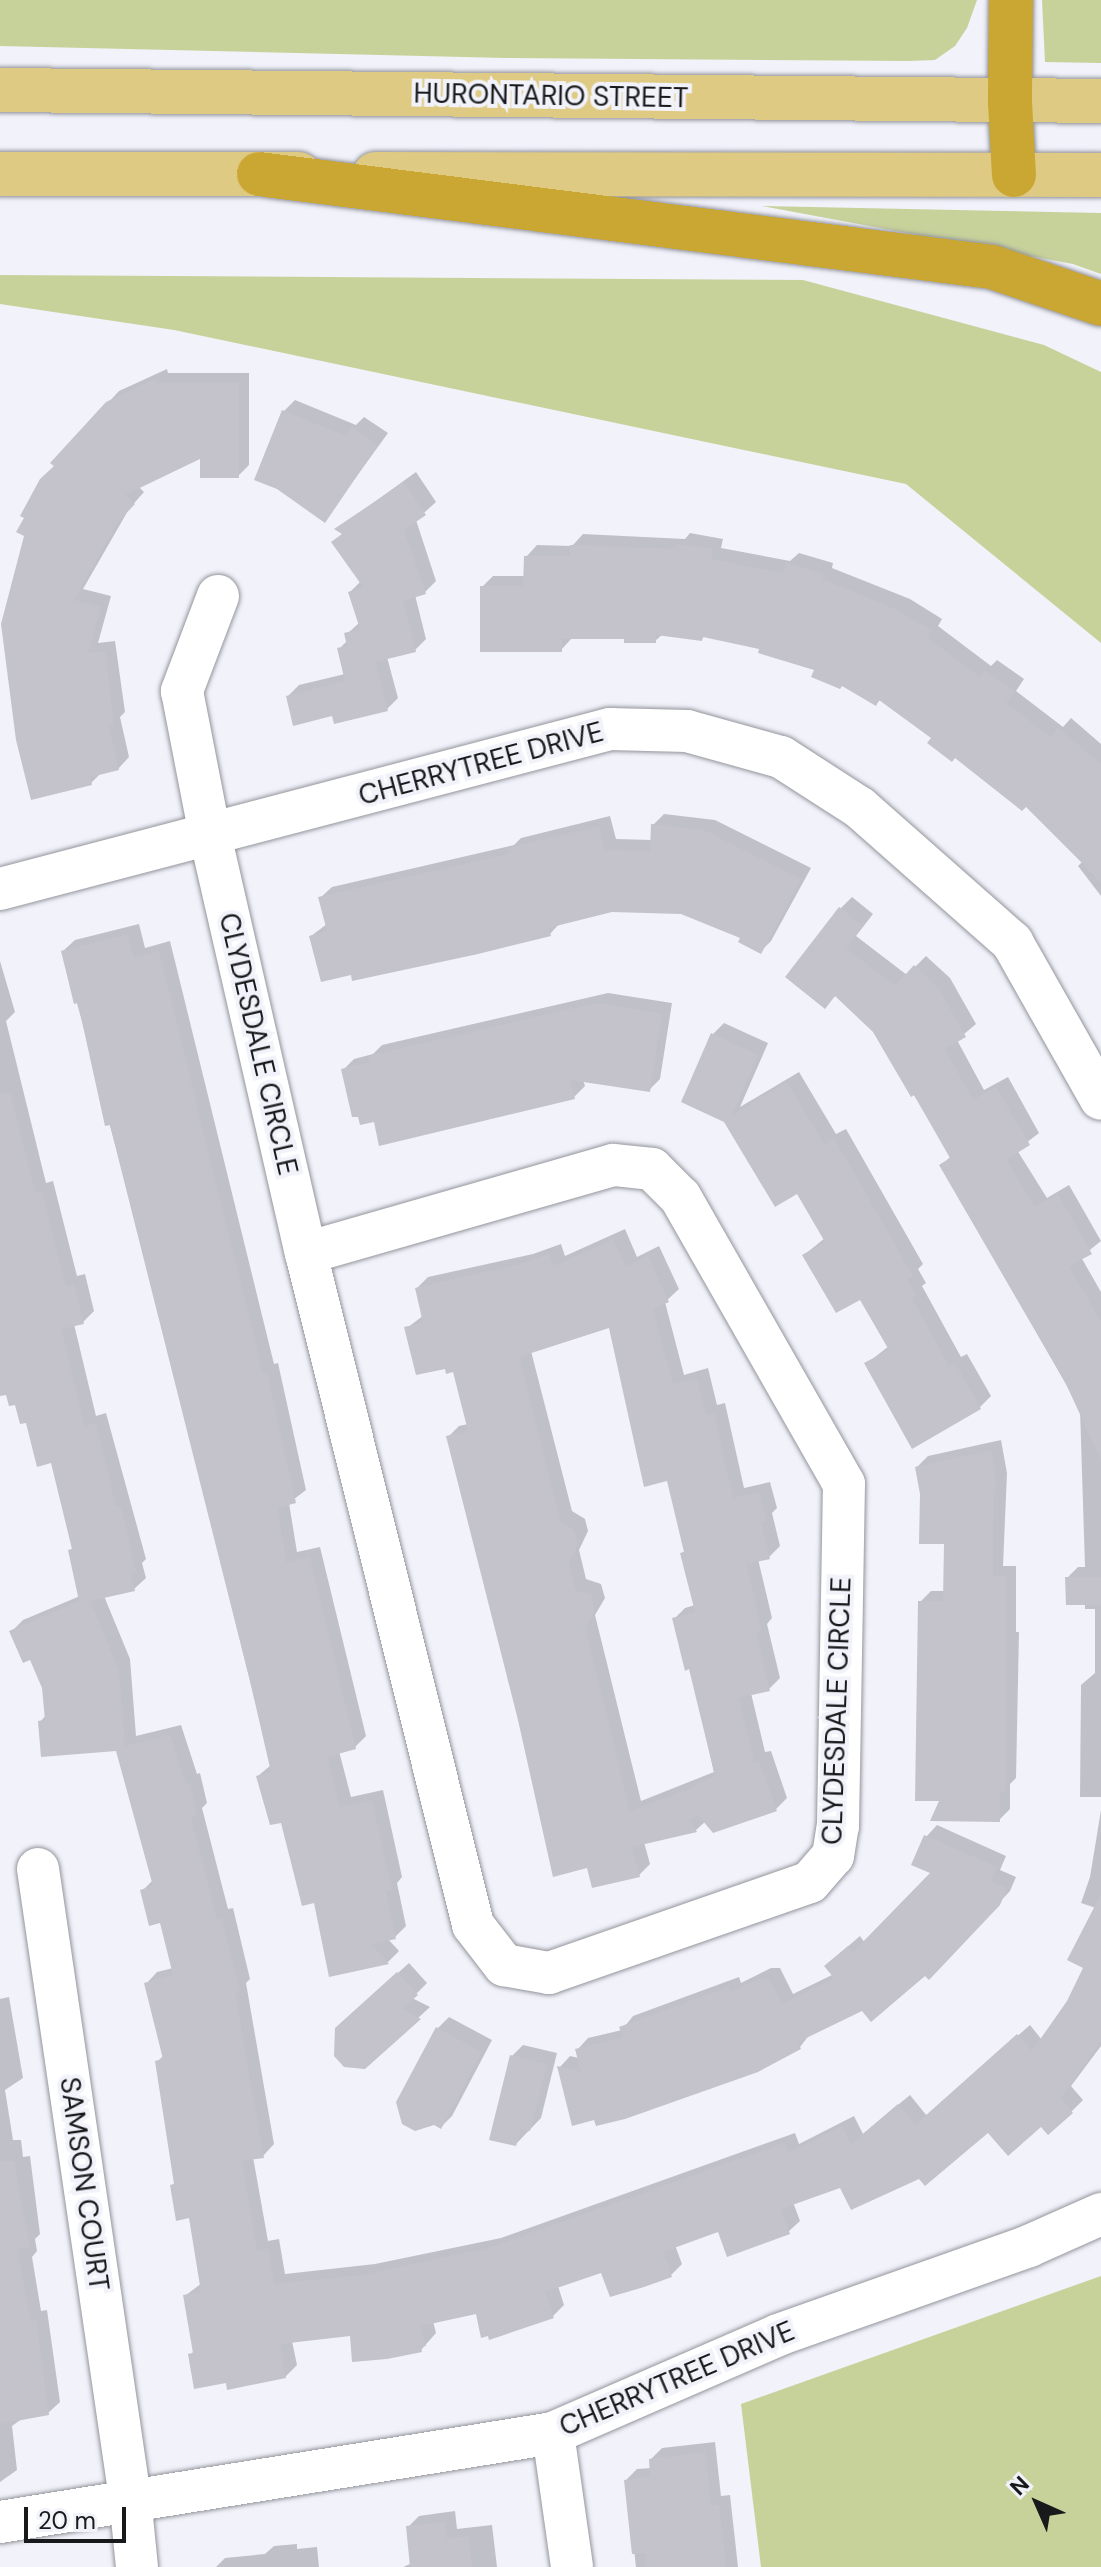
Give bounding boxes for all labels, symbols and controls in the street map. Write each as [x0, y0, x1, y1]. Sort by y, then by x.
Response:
street label: HURONTARIO STREET [413, 77, 689, 115]
street label: CHERRYTREE DRIVE [355, 715, 607, 813]
street label: CLYDESDALE CIRCLE [211, 910, 305, 1178]
street label: CLYDESDALE CIRCLE [816, 1577, 858, 1845]
street label: SAMSON COURT [52, 2075, 116, 2293]
street label: CHERRYTREE DRIVE [554, 2314, 800, 2444]
north arrow [997, 2463, 1077, 2543]
text: N [1004, 2470, 1036, 2502]
scale bar [28, 2491, 130, 2541]
text: 20 m [38, 2505, 96, 2536]

